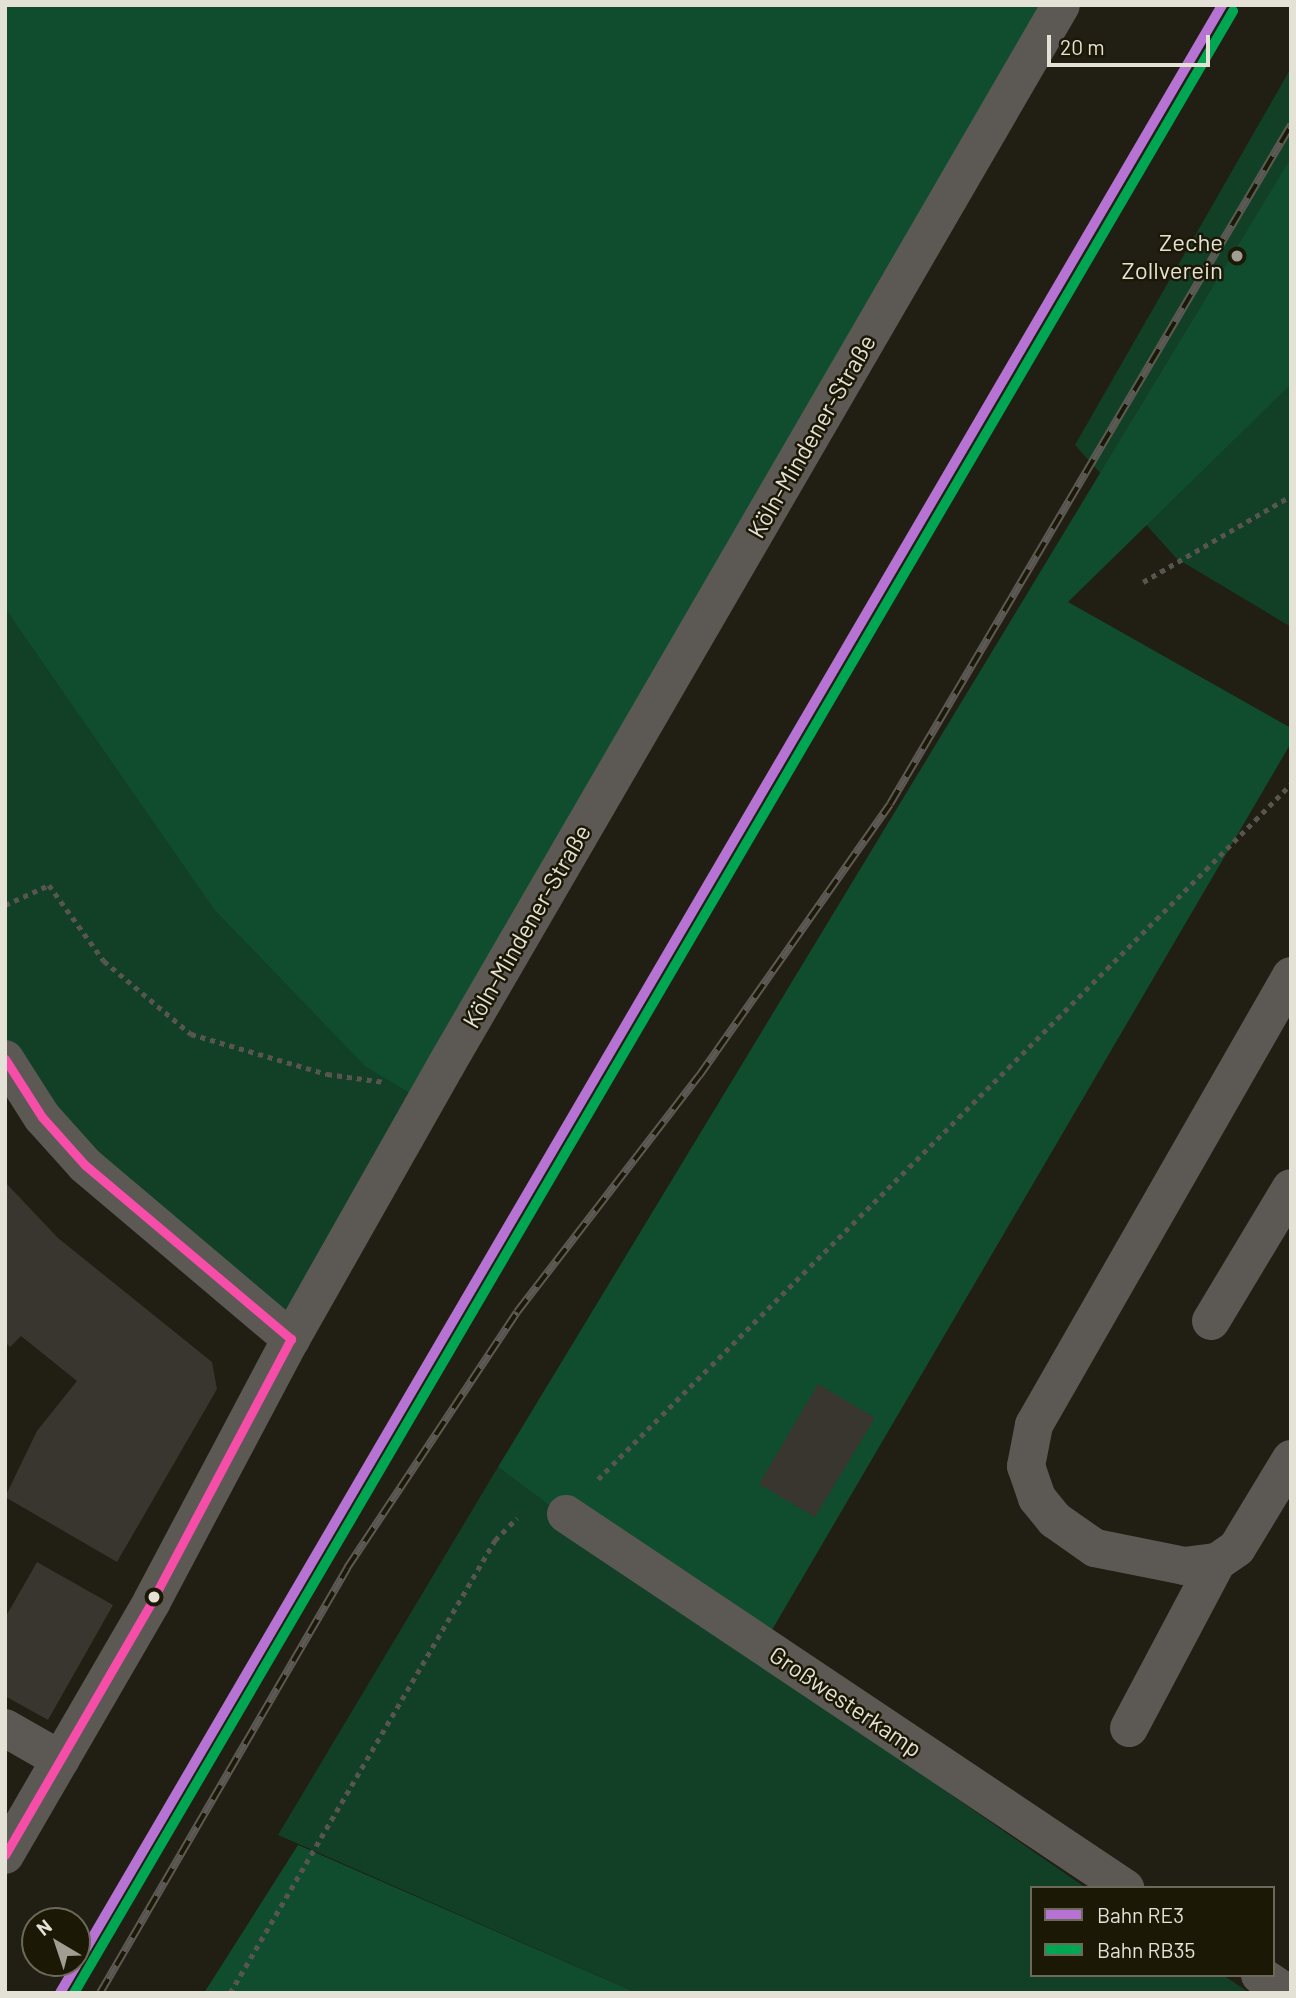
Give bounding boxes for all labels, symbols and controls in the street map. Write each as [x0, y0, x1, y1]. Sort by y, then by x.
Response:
scale bar [1051, 21, 1214, 65]
text: 20 m [1060, 34, 1105, 59]
place label: Zeche Zollverein [1121, 228, 1223, 284]
marker: Zeche Zollverein [1229, 248, 1245, 264]
street label: Köln-Mindener-Straße [741, 329, 881, 543]
street label: Köln-Mindener-Straße [456, 819, 596, 1033]
unlabelled marker [147, 1590, 161, 1604]
street label: Großwesterkamp [764, 1639, 928, 1763]
legend [1030, 1886, 1275, 1977]
text: Bahn RE3 [1097, 1902, 1184, 1927]
north arrow [21, 1907, 91, 1977]
text: N [32, 1914, 56, 1940]
text: Bahn RB35 [1097, 1937, 1195, 1962]

